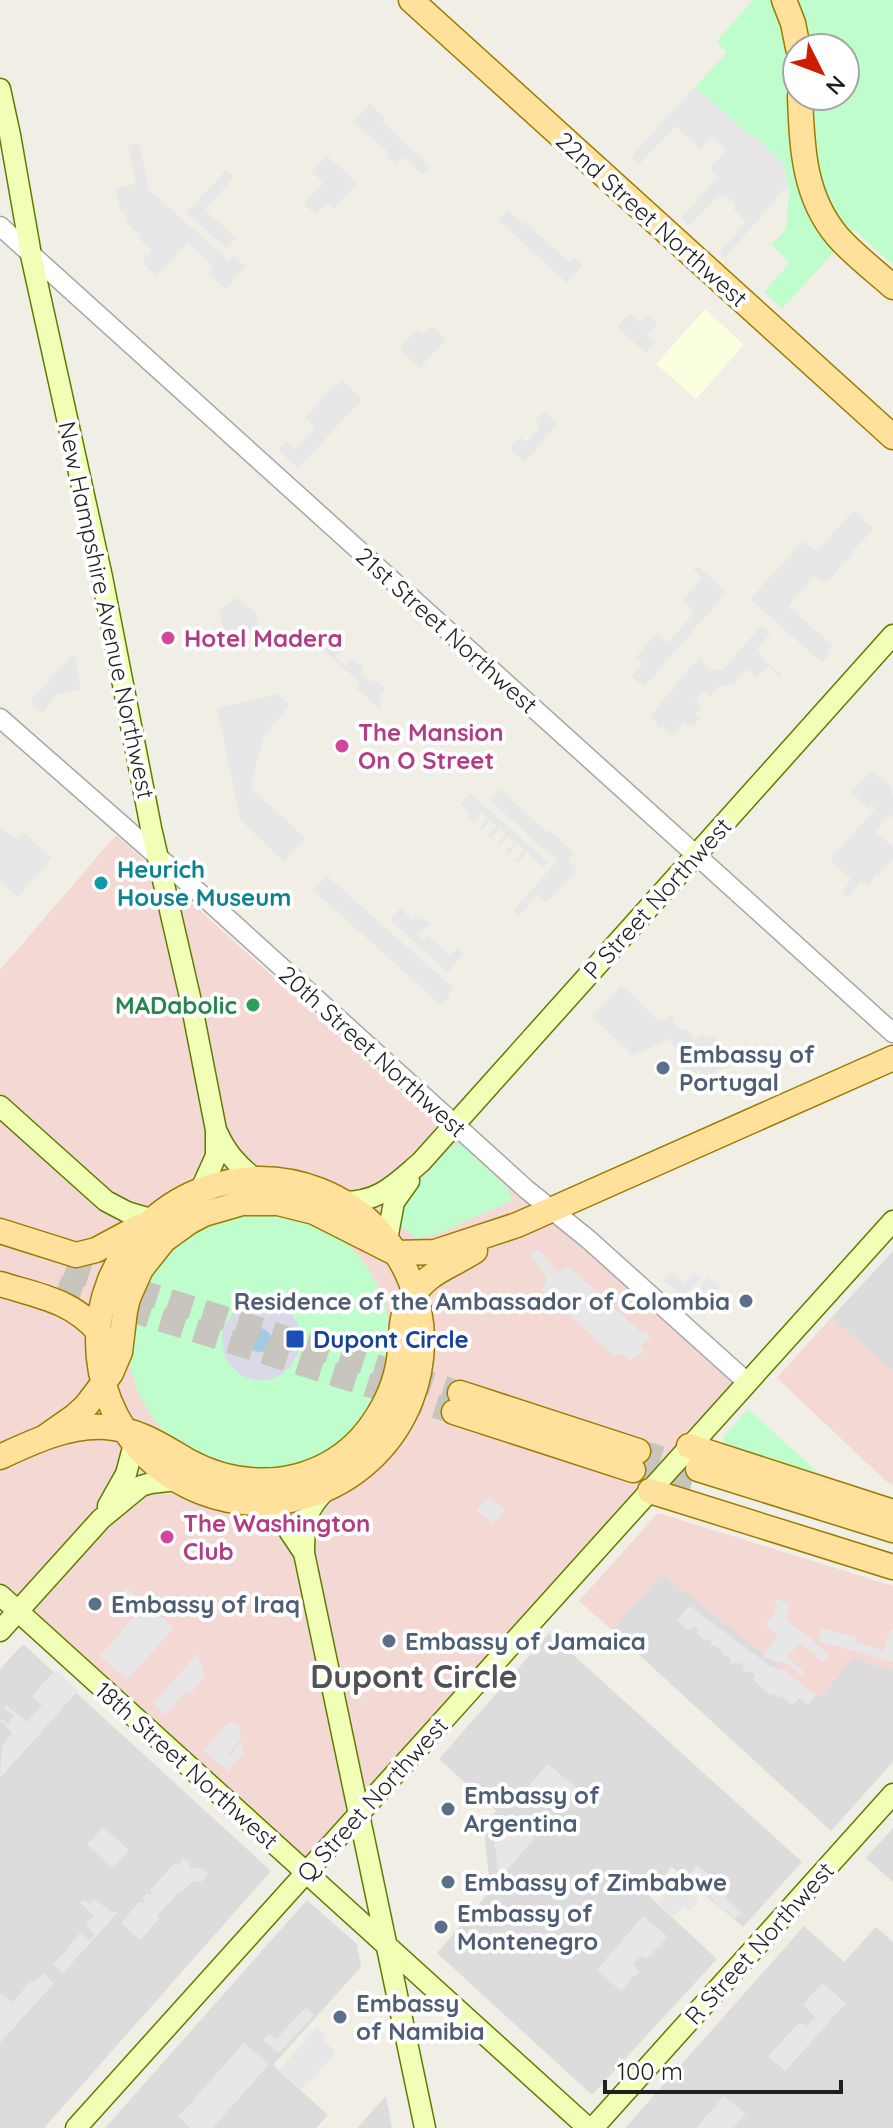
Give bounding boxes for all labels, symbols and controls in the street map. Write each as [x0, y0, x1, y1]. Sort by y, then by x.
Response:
north arrow [781, 32, 861, 112]
text: N [820, 70, 852, 101]
street label: 22nd Street Northwest [550, 125, 754, 313]
street label: New Hampshire Avenue Northwest [52, 418, 162, 802]
street label: 21st Street Northwest [350, 540, 544, 720]
place label: Hotel Madera [184, 623, 342, 653]
marker: Hotel Madera [159, 629, 177, 647]
place label: The Mansion On O Street [358, 717, 504, 775]
marker: The Mansion On O Street [333, 737, 351, 755]
street label: P Street Northwest [577, 811, 737, 985]
place label: Heurich House Museum [117, 854, 291, 912]
marker: Heurich House Museum [92, 874, 110, 892]
street label: 20th Street Northwest [273, 959, 473, 1143]
place label: MADabolic [115, 990, 237, 1020]
marker: MADabolic [244, 996, 262, 1014]
place label: Embassy of Portugal [679, 1039, 815, 1097]
marker: Embassy of Portugal [654, 1059, 672, 1077]
place label: Residence of the Ambassador of Colombia [234, 1286, 730, 1316]
marker: Residence of the Ambassador of Colombia [737, 1292, 755, 1310]
place label: Dupont Circle [313, 1324, 469, 1354]
marker: Dupont Circle [284, 1328, 306, 1350]
place label: The Washington Club [183, 1508, 370, 1566]
marker: The Washington Club [158, 1528, 176, 1546]
place label: Embassy of Iraq [111, 1589, 300, 1619]
marker: Embassy of Iraq [86, 1595, 104, 1613]
place label: Embassy of Jamaica [405, 1626, 646, 1656]
marker: Embassy of Jamaica [380, 1632, 398, 1650]
district label: Dupont Circle [310, 1656, 518, 1696]
street label: 18th Street Northwest [89, 1675, 285, 1855]
street label: Q Street Northwest [290, 1710, 454, 1888]
place label: Embassy of Argentina [464, 1780, 600, 1838]
marker: Embassy of Argentina [439, 1800, 457, 1818]
street label: R Street Northwest [678, 1855, 840, 2031]
place label: Embassy of Zimbabwe [464, 1867, 727, 1897]
marker: Embassy of Zimbabwe [439, 1873, 457, 1891]
place label: Embassy of Montenegro [457, 1898, 598, 1956]
marker: Embassy of Montenegro [432, 1918, 450, 1936]
place label: Embassy of Namibia [356, 1988, 485, 2046]
marker: Embassy of Namibia [331, 2008, 349, 2026]
scale bar [605, 2044, 841, 2094]
text: 100 m [617, 2056, 683, 2086]

